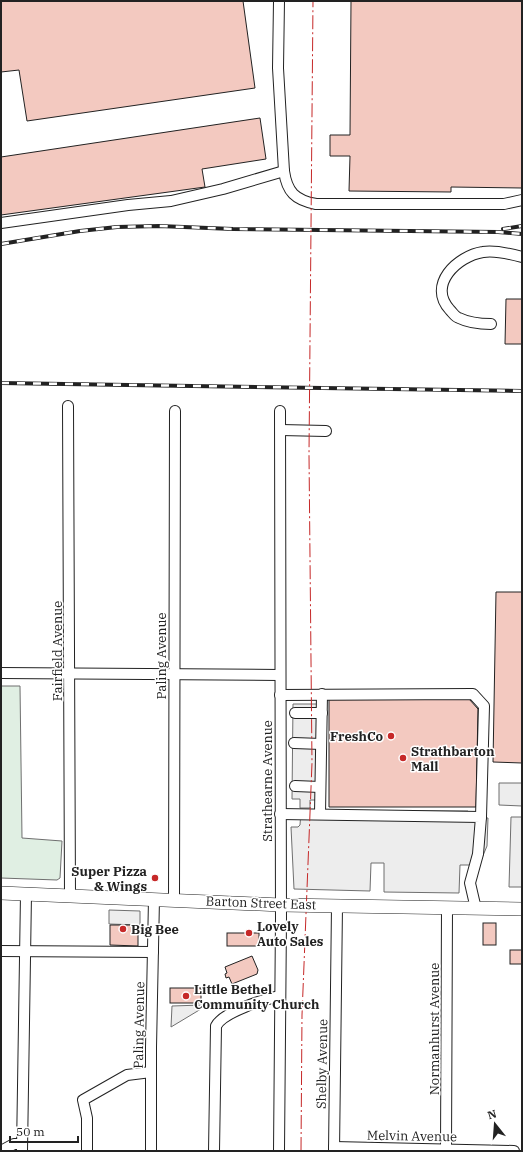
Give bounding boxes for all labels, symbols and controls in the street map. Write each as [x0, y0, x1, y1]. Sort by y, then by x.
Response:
street label: Fairfield Avenue [49, 601, 66, 701]
street label: Paling Avenue [153, 612, 170, 700]
street label: Strathearne Avenue [259, 720, 276, 842]
place label: FreshCo [330, 728, 383, 745]
marker: FreshCo [386, 731, 396, 741]
place label: Strathbarton Mall [411, 743, 495, 775]
marker: Strathbarton Mall [398, 753, 408, 763]
place label: Super Pizza & Wings [71, 863, 148, 895]
marker: Super Pizza & Wings [150, 873, 160, 883]
street label: Barton Street East [205, 893, 317, 913]
place label: Lovely Auto Sales [257, 918, 324, 950]
place label: Big Bee [131, 921, 179, 938]
marker: Big Bee [118, 924, 128, 934]
marker: Lovely Auto Sales [244, 928, 254, 938]
street label: Normanhurst Avenue [426, 963, 443, 1095]
street label: Paling Avenue [130, 981, 148, 1069]
place label: Little Bethel Community Church [194, 981, 320, 1013]
marker: Little Bethel Community Church [181, 991, 191, 1001]
street label: Shelby Avenue [313, 1019, 331, 1109]
north arrow [475, 1104, 515, 1144]
text: N [486, 1106, 499, 1122]
scale bar [10, 1118, 78, 1144]
text: 50 m [16, 1124, 45, 1139]
street label: Melvin Avenue [367, 1127, 457, 1145]

